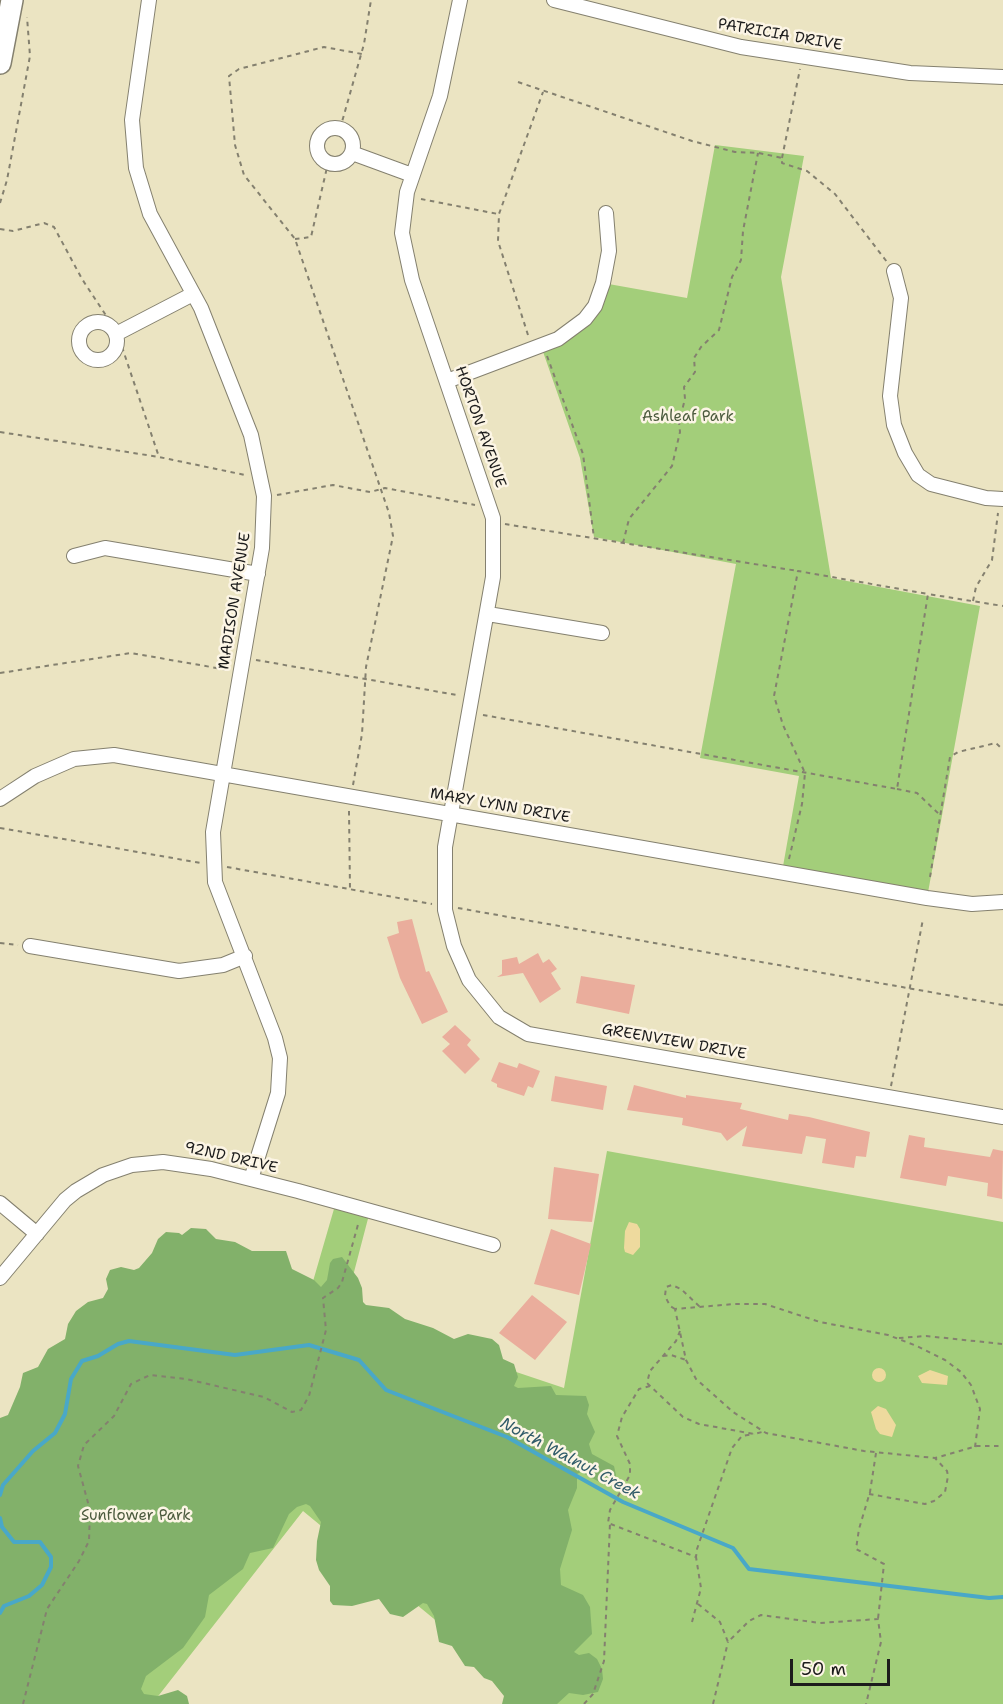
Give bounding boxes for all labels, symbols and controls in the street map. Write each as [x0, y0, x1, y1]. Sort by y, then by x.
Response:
street label: PATRICIA DRIVE [716, 15, 844, 55]
street label: HORTON AVENUE [451, 364, 509, 490]
park label: Ashleaf Park [642, 408, 734, 426]
street label: MADISON AVENUE [215, 531, 255, 671]
street label: MARY LYNN DRIVE [429, 785, 571, 827]
street label: GREENVIEW DRIVE [600, 1020, 748, 1064]
street label: 92ND DRIVE [183, 1139, 279, 1177]
water label: North Walnut Creek [497, 1414, 643, 1504]
park label: Sunflower Park [81, 1507, 191, 1525]
scale bar [793, 1647, 894, 1685]
text: 50 m [801, 1657, 846, 1681]

